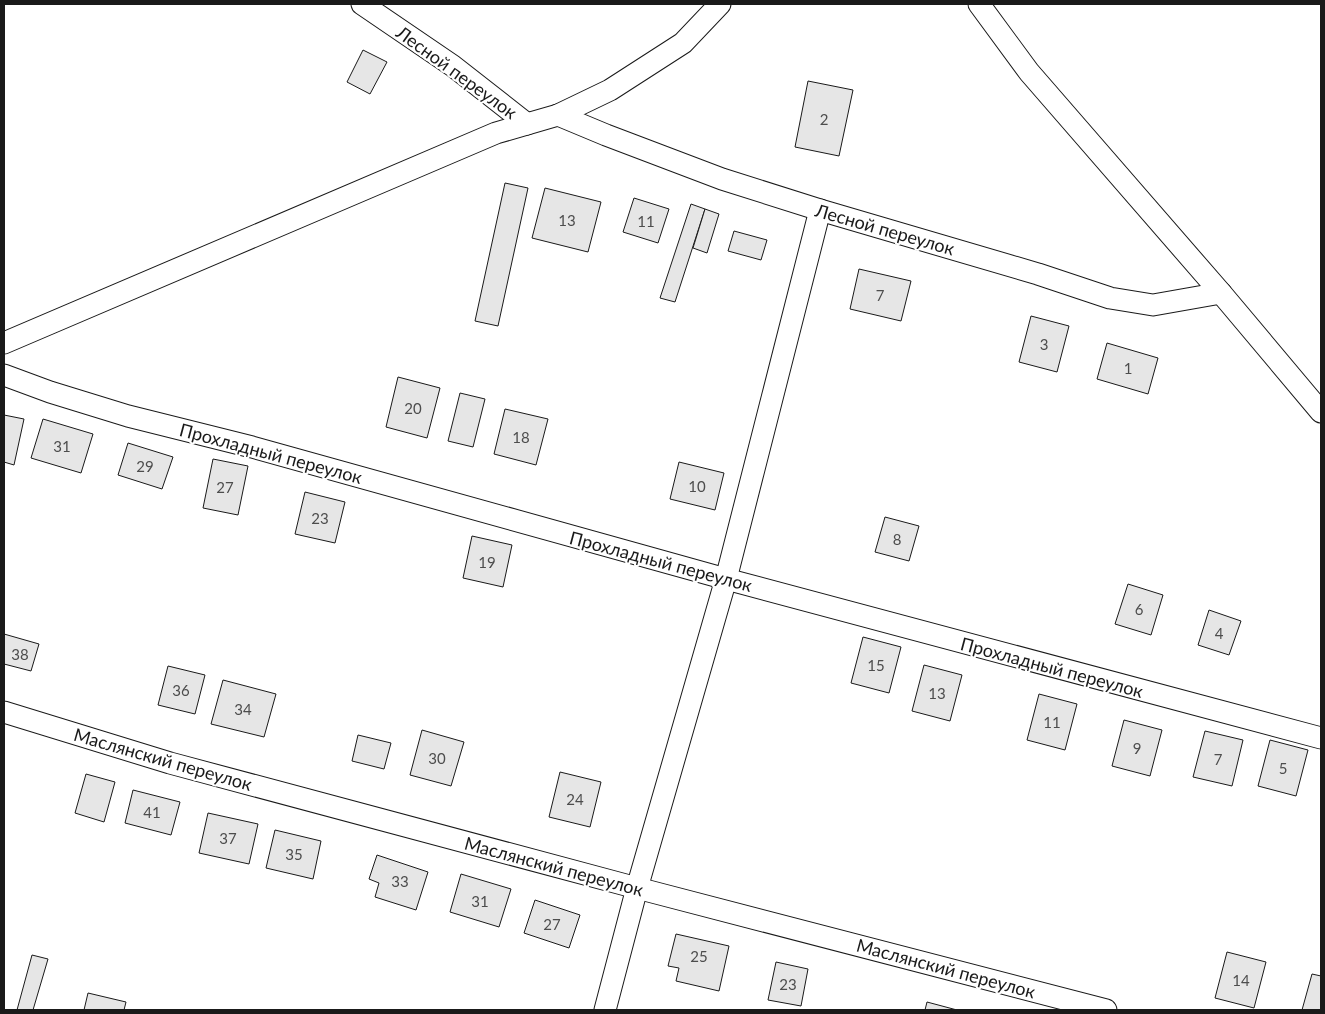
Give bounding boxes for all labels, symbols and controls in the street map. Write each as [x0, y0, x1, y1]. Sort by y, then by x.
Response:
street label: Лесной переулок [392, 20, 522, 124]
house number: 2 [820, 110, 828, 128]
street label: Лесной переулок [812, 198, 958, 260]
house number: 13 [558, 211, 576, 229]
house number: 11 [637, 212, 655, 230]
house number: 7 [876, 286, 885, 304]
house number: 3 [1040, 335, 1048, 353]
house number: 1 [1124, 359, 1132, 377]
house number: 20 [404, 399, 422, 417]
street label: Прохладный переулок [177, 418, 365, 488]
house number: 18 [512, 428, 530, 446]
house number: 31 [53, 437, 71, 455]
house number: 29 [136, 457, 154, 475]
house number: 10 [688, 477, 706, 495]
house number: 27 [216, 478, 234, 496]
house number: 23 [311, 509, 329, 527]
street label: Прохладный переулок [567, 526, 755, 596]
house number: 8 [893, 530, 901, 548]
house number: 19 [478, 553, 496, 571]
house number: 6 [1135, 600, 1144, 618]
house number: 4 [1215, 624, 1224, 642]
street label: Прохладный переулок [958, 632, 1146, 702]
house number: 38 [11, 645, 29, 663]
house number: 15 [867, 656, 885, 674]
house number: 36 [172, 681, 190, 699]
house number: 13 [928, 684, 946, 702]
house number: 34 [234, 700, 252, 718]
house number: 11 [1043, 713, 1061, 731]
street label: Маслянский переулок [71, 723, 255, 795]
house number: 9 [1133, 739, 1141, 757]
house number: 30 [428, 749, 446, 767]
house number: 7 [1214, 750, 1223, 768]
house number: 5 [1279, 759, 1287, 777]
house number: 24 [566, 790, 584, 808]
house number: 41 [143, 803, 161, 821]
house number: 37 [219, 829, 237, 847]
street label: Маслянский переулок [462, 832, 646, 901]
house number: 35 [285, 845, 303, 863]
house number: 33 [391, 872, 409, 890]
house number: 31 [471, 892, 489, 910]
house number: 27 [543, 915, 561, 933]
street label: Маслянский переулок [854, 934, 1038, 1003]
house number: 25 [690, 947, 708, 965]
house number: 14 [1232, 971, 1250, 989]
house number: 23 [779, 975, 797, 993]

